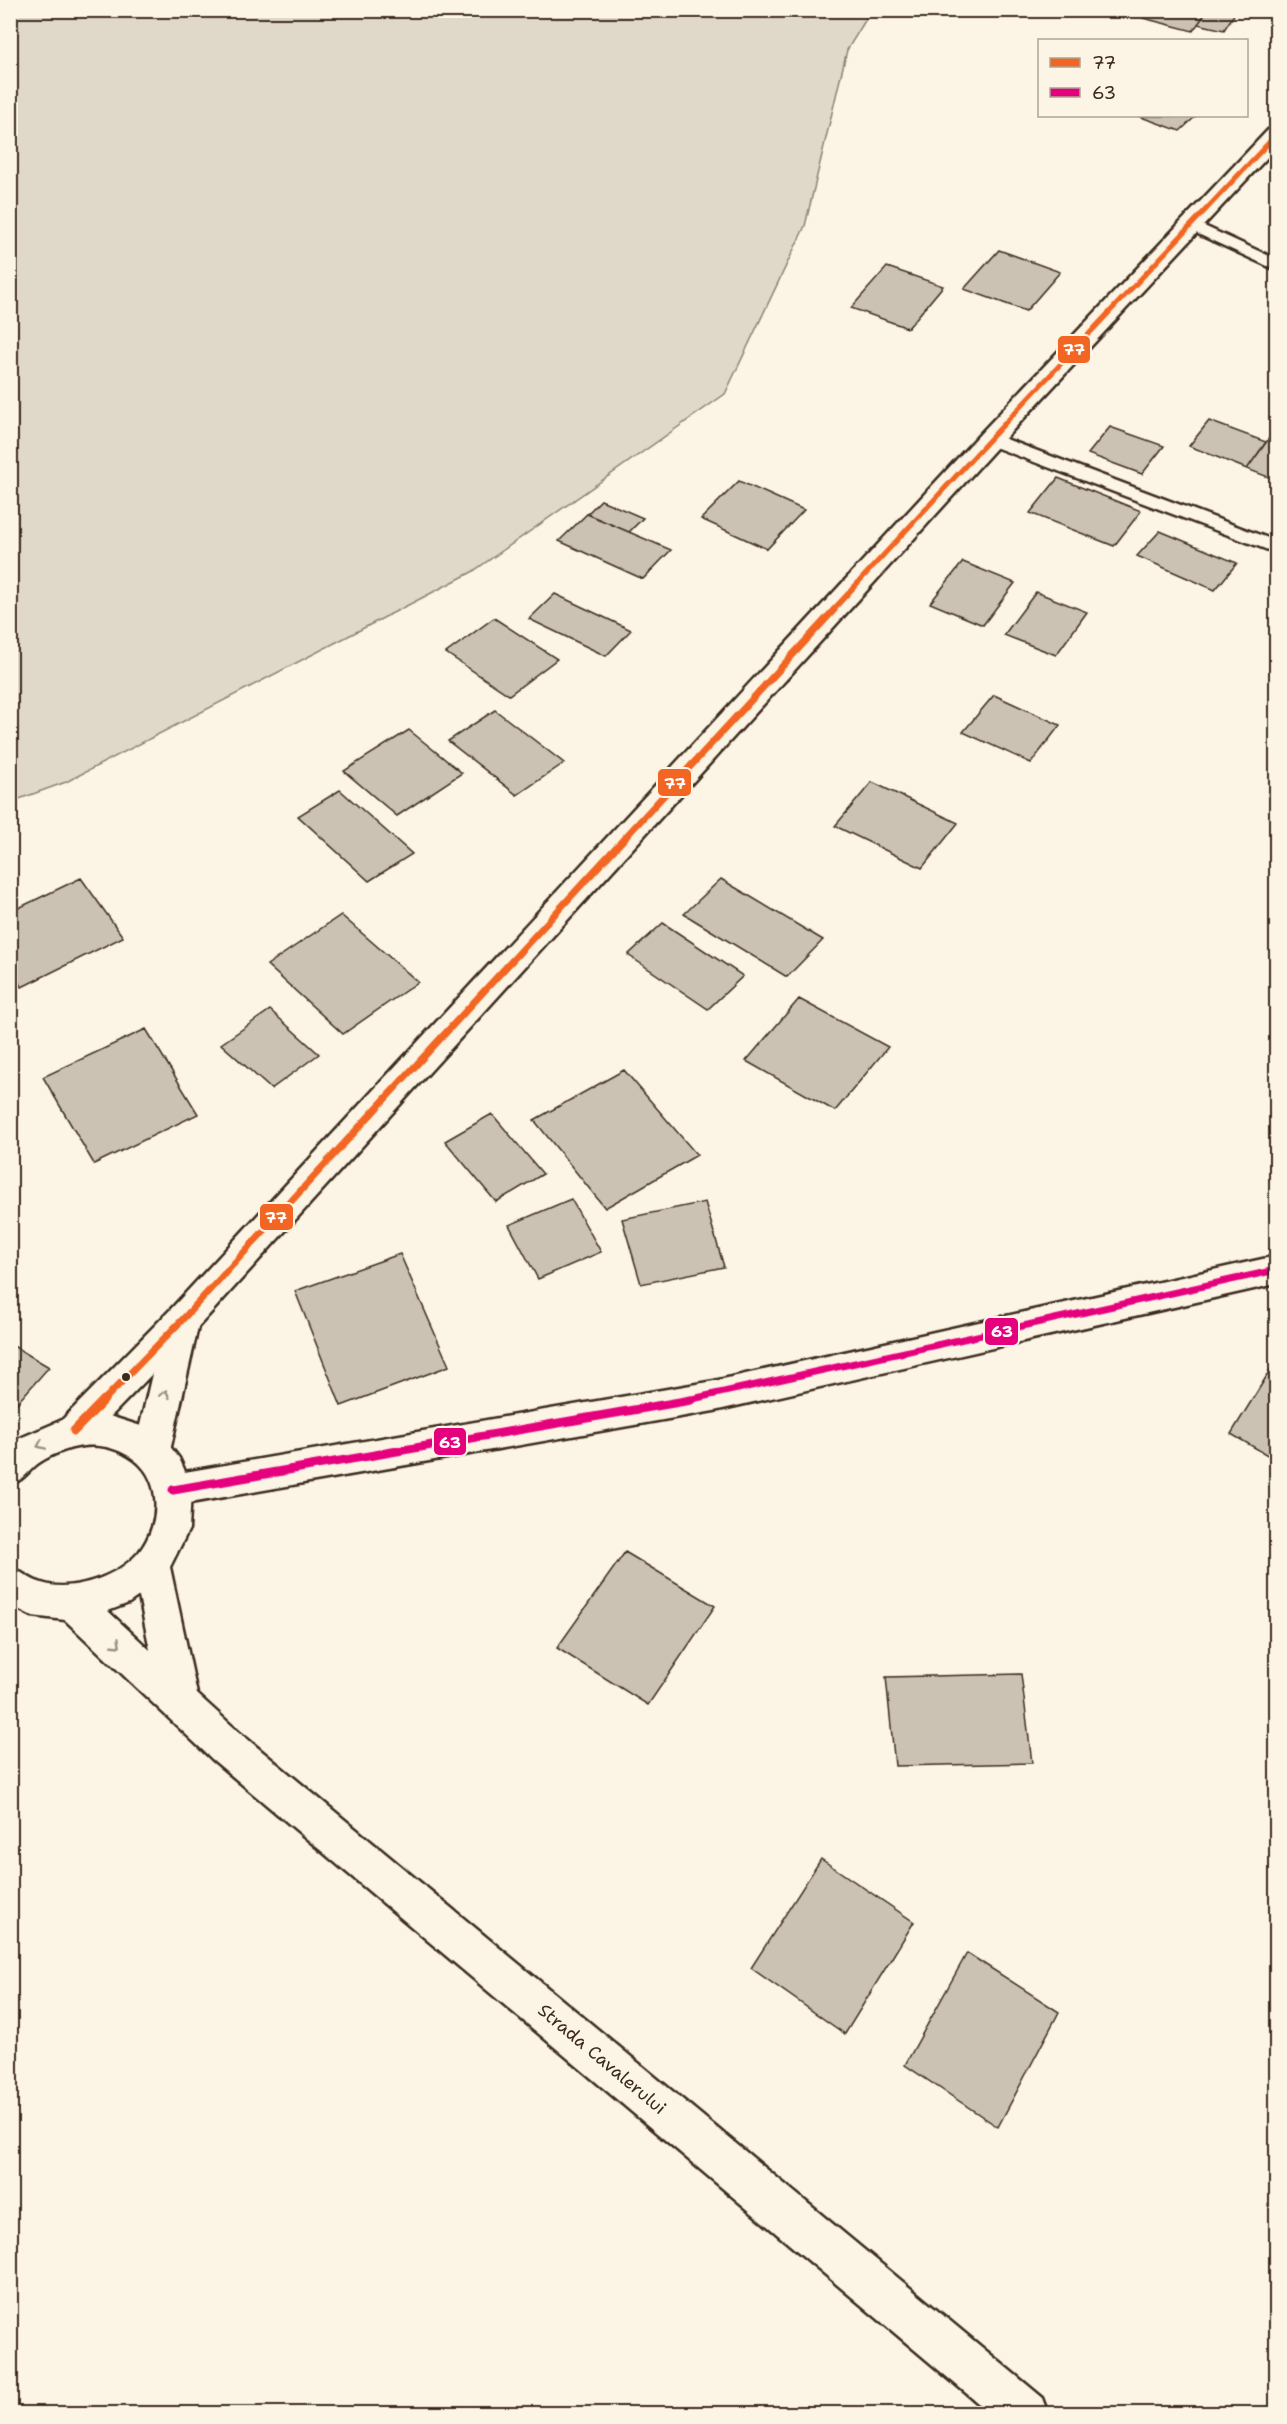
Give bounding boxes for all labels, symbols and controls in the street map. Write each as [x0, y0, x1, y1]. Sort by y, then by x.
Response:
legend [1038, 39, 1248, 117]
text: 77 [1092, 51, 1116, 75]
text: 63 [1092, 81, 1116, 105]
line badge: 77 [1057, 335, 1091, 364]
text: 77 [1063, 339, 1085, 360]
line badge: 77 [657, 768, 692, 797]
text: 77 [664, 773, 686, 794]
line badge: 77 [259, 1203, 294, 1231]
text: 77 [265, 1207, 287, 1228]
line badge: 63 [984, 1317, 1019, 1346]
text: 63 [991, 1321, 1013, 1342]
unlabelled marker [120, 1371, 132, 1383]
one-way arrow [157, 1389, 170, 1399]
line badge: 63 [433, 1427, 467, 1456]
text: 63 [439, 1432, 461, 1453]
one-way arrow [37, 1438, 48, 1450]
one-way arrow [109, 1636, 120, 1647]
street label: Strada Cavalerului [533, 1998, 671, 2120]

